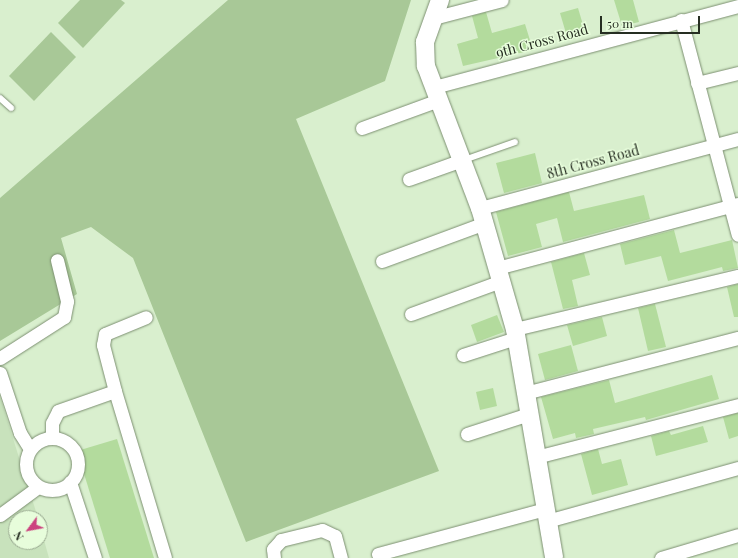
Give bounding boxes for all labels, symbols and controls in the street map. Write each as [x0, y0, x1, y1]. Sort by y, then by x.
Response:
scale bar [602, 8, 702, 34]
text: 50 m [607, 15, 633, 31]
street label: 9th Cross Road [494, 21, 590, 61]
street label: 8th Cross Road [545, 142, 641, 182]
north arrow [8, 510, 48, 550]
text: N [10, 529, 27, 543]

